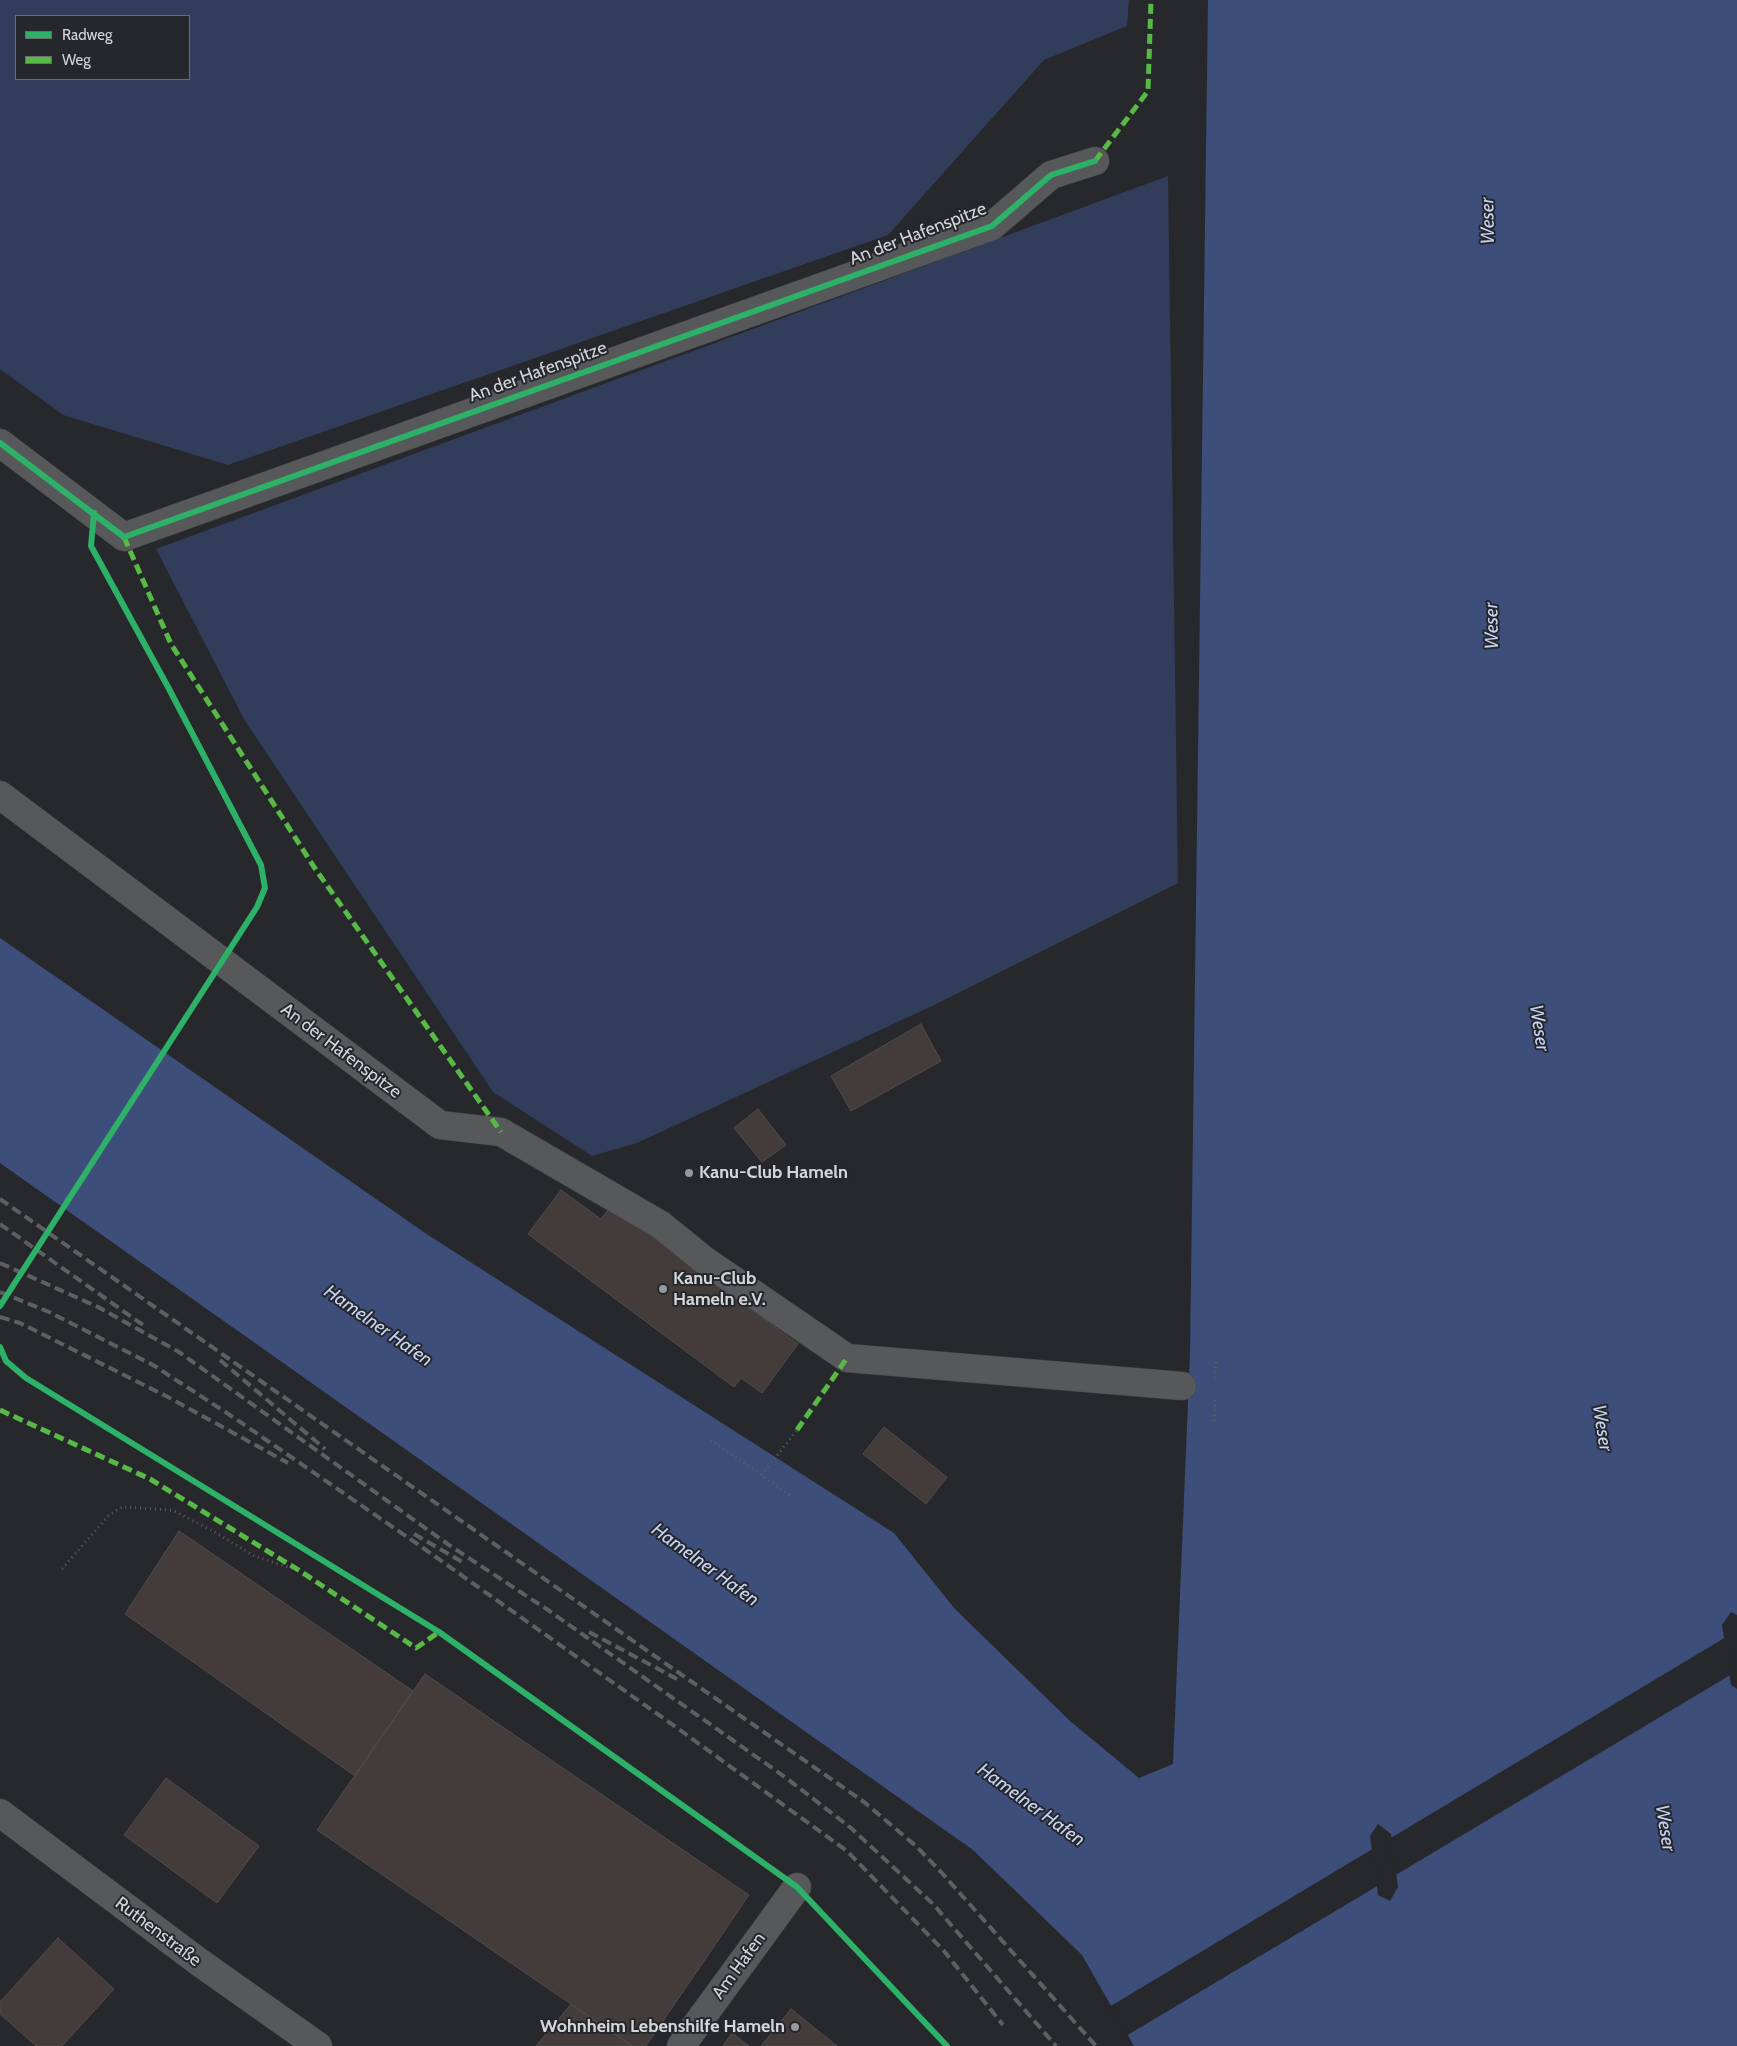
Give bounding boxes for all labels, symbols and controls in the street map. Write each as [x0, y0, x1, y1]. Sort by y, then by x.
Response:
legend [15, 15, 190, 80]
text: Radweg [62, 26, 112, 44]
text: Weg [62, 51, 91, 69]
water label: Weser [1476, 197, 1500, 245]
street label: An der Hafenspitze [846, 198, 990, 270]
street label: An der Hafenspitze [466, 337, 610, 407]
water label: Weser [1480, 602, 1504, 650]
street label: An der Hafenspitze [277, 999, 405, 1103]
water label: Weser [1524, 1003, 1554, 1053]
place label: Kanu-Club Hameln [699, 1162, 848, 1184]
marker: Kanu-Club Hameln [683, 1167, 695, 1179]
place label: Kanu-Club Hameln e.V. [673, 1268, 766, 1310]
water label: Hamelner Hafen [319, 1280, 437, 1372]
marker: Kanu-Club Hameln e.V. [657, 1283, 669, 1295]
water label: Weser [1587, 1403, 1617, 1453]
water label: Hamelner Hafen [647, 1518, 763, 1612]
water label: Hamelner Hafen [973, 1758, 1089, 1852]
water label: Weser [1650, 1803, 1680, 1853]
street label: Ruthenstraße [111, 1893, 205, 1971]
street label: Am Hafen [708, 1928, 770, 2004]
place label: Wohnheim Lebenshilfe Hameln [540, 2016, 785, 2038]
marker: Wohnheim Lebenshilfe Hameln [789, 2021, 801, 2033]

